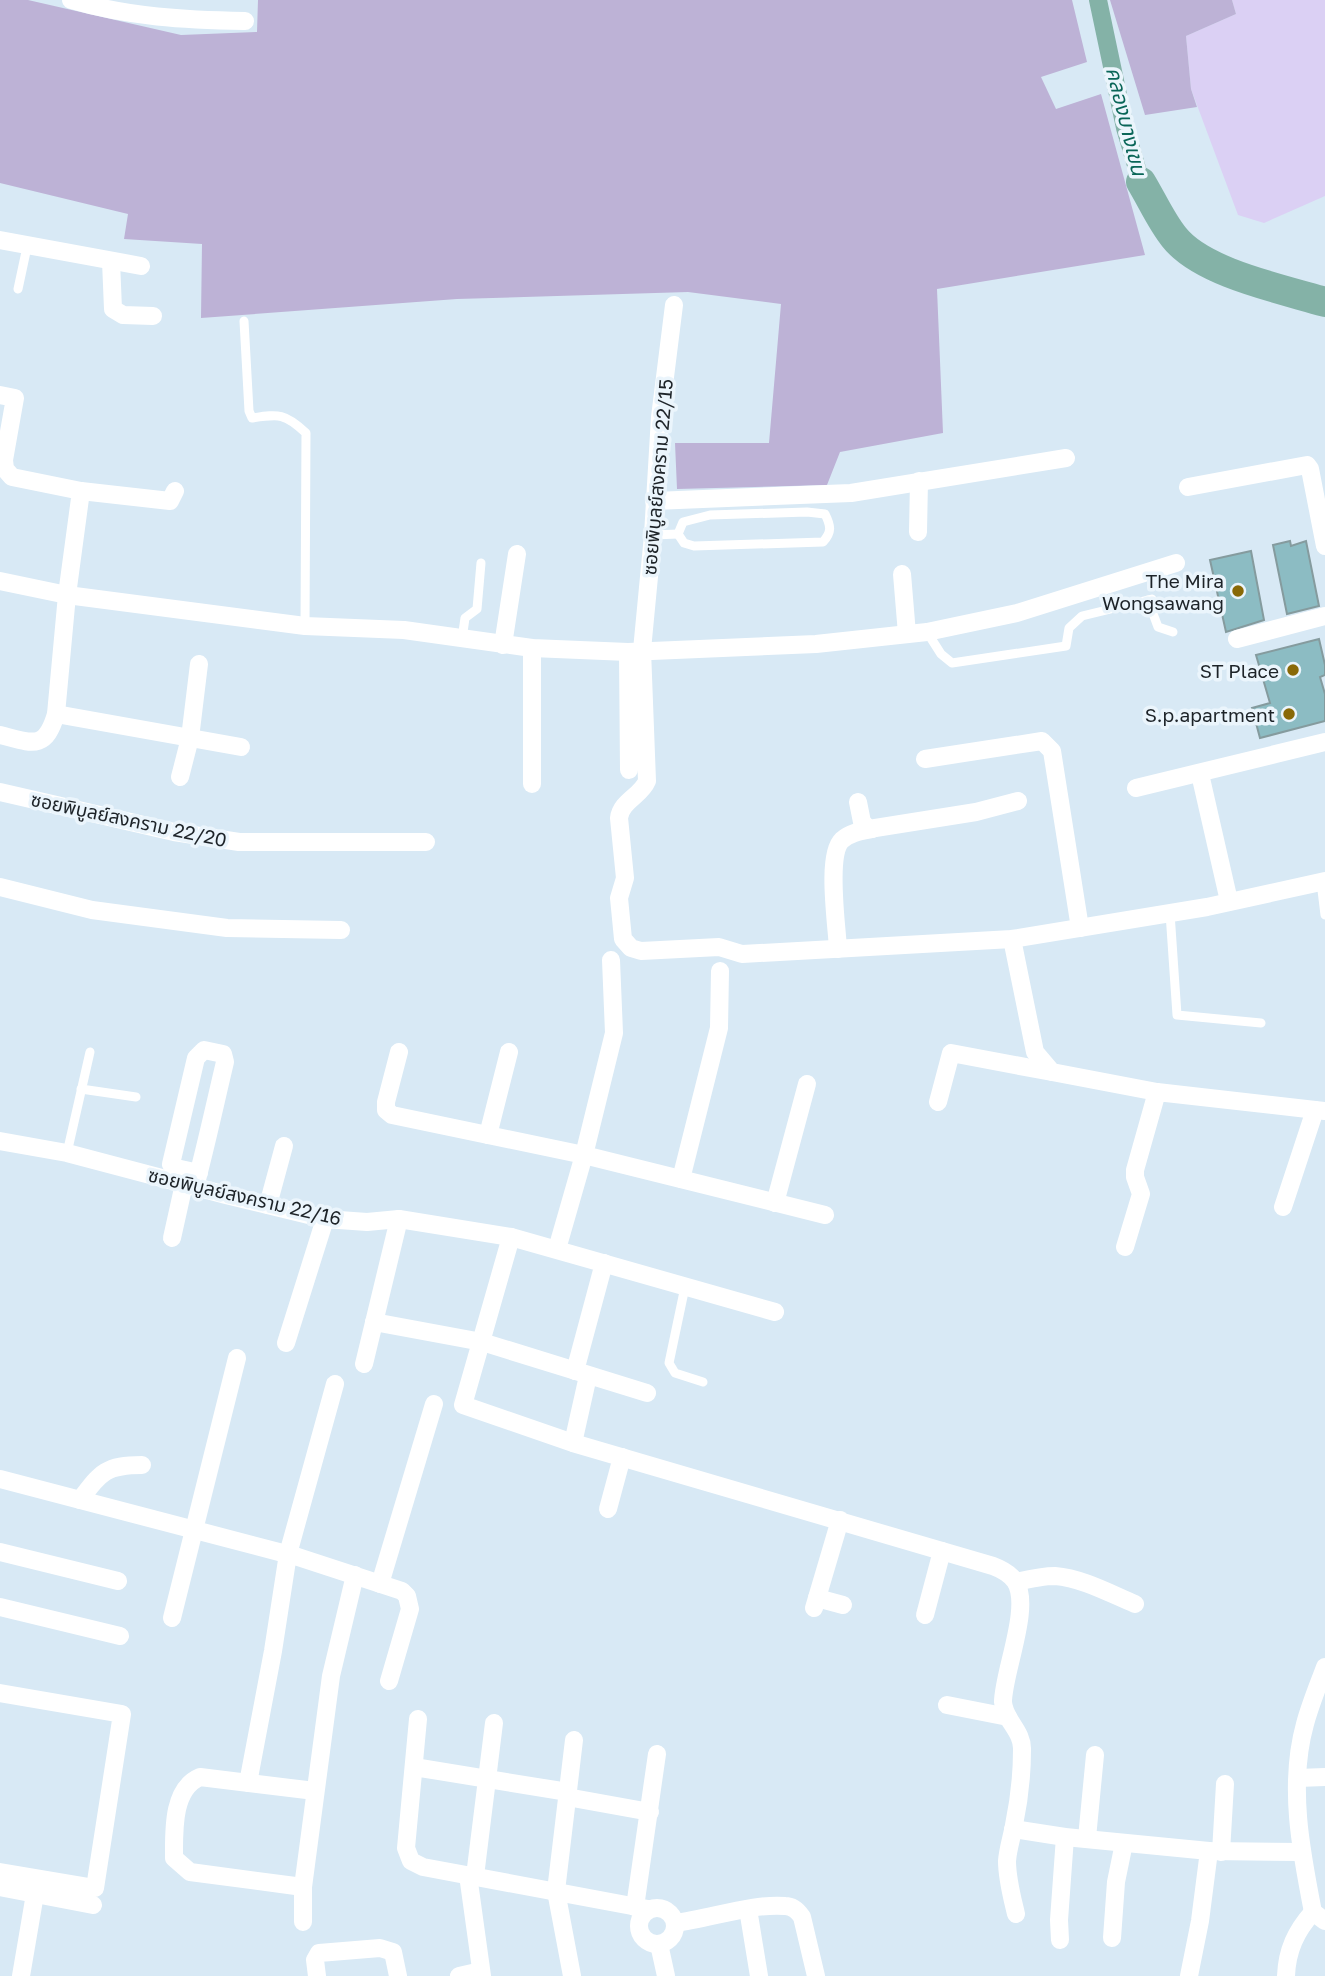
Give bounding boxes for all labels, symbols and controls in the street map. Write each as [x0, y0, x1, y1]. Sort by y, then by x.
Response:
water label: คลองบางเขน [1101, 64, 1153, 179]
street label: ซอยพิบูลย์สงคราม 22/15 [637, 378, 679, 576]
place label: The Mira Wongsawang [1102, 569, 1224, 614]
marker: The Mira Wongsawang [1230, 583, 1246, 599]
place label: ST Place [1200, 659, 1279, 682]
marker: ST Place [1285, 662, 1301, 678]
place label: S.p.apartment [1145, 703, 1275, 726]
marker: S.p.apartment [1281, 706, 1297, 722]
street label: ซอยพิบูลย์สงคราม 22/20 [29, 787, 229, 853]
street label: ซอยพิบูลย์สงคราม 22/16 [146, 1163, 344, 1231]

